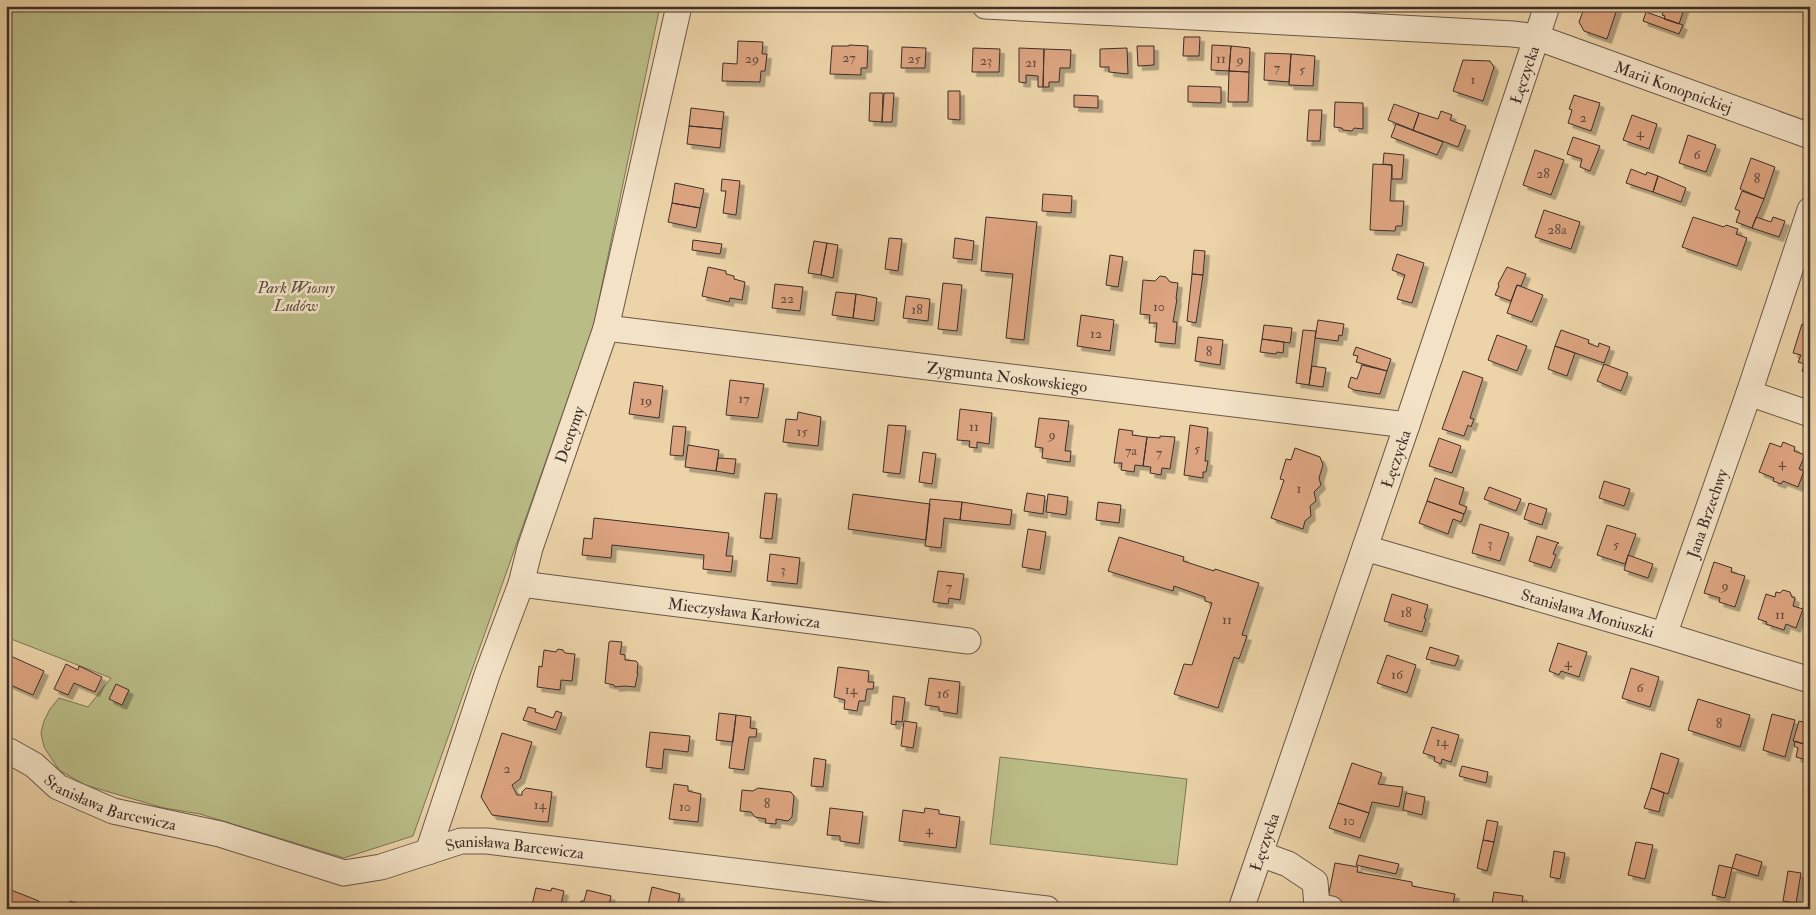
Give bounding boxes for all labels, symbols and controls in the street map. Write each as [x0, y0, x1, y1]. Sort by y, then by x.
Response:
street label: Łęczycka [1506, 43, 1544, 107]
house number: 27 [842, 49, 856, 66]
house number: 29 [745, 50, 759, 67]
house number: 25 [907, 50, 921, 67]
house number: 11 [1216, 50, 1226, 67]
house number: 9 [1235, 51, 1244, 68]
house number: 23 [980, 52, 992, 69]
house number: 21 [1025, 54, 1037, 71]
street label: Marii Konopnickiej [1611, 57, 1735, 118]
house number: 7 [1274, 59, 1281, 76]
house number: 5 [1299, 61, 1306, 78]
house number: 1 [1471, 71, 1476, 88]
house number: 2 [1579, 109, 1587, 126]
house number: 4 [1636, 124, 1645, 141]
house number: 6 [1693, 146, 1701, 163]
house number: 28 [1536, 165, 1550, 182]
house number: 8 [1754, 170, 1761, 187]
house number: 28a [1547, 221, 1567, 238]
park label: Park Wiosny Ludów [256, 278, 335, 316]
house number: 22 [780, 290, 794, 307]
house number: 10 [1153, 298, 1165, 315]
house number: 18 [911, 301, 923, 318]
house number: 12 [1090, 325, 1102, 342]
house number: 8 [1206, 343, 1213, 360]
street label: Zygmunta Noskowskiego [925, 358, 1089, 397]
house number: 17 [738, 390, 750, 407]
house number: 19 [640, 392, 652, 409]
street label: Deotymy [551, 403, 590, 466]
house number: 11 [969, 418, 979, 435]
house number: 15 [796, 423, 808, 440]
house number: 9 [1047, 426, 1056, 443]
street label: Łęczycka [1377, 427, 1416, 491]
house number: 5 [1194, 440, 1201, 457]
house number: 7a [1125, 442, 1137, 459]
house number: 7 [1156, 444, 1163, 461]
house number: 4 [1778, 454, 1787, 471]
street label: Jana Brzechwy [1682, 465, 1733, 562]
house number: 1 [1297, 480, 1302, 497]
house number: 3 [1487, 535, 1493, 552]
house number: 5 [1613, 536, 1620, 553]
house number: 3 [780, 561, 786, 578]
house number: 9 [1720, 577, 1729, 594]
house number: 7 [946, 578, 953, 595]
street label: Stanisława Moniuszki [1519, 585, 1656, 643]
street label: Mieczysława Karłowicza [667, 594, 822, 633]
house number: 18 [1400, 604, 1412, 621]
house number: 11 [1775, 606, 1785, 623]
house number: 11 [1222, 611, 1232, 628]
house number: 4 [1564, 654, 1573, 671]
house number: 16 [1391, 666, 1404, 683]
house number: 6 [1636, 679, 1644, 696]
house number: 14 [845, 681, 859, 698]
house number: 16 [937, 685, 950, 702]
house number: 8 [1716, 715, 1723, 732]
house number: 14 [1436, 733, 1450, 750]
house number: 2 [503, 760, 511, 777]
street label: Stanisława Barcewicza [39, 770, 179, 835]
house number: 8 [764, 795, 771, 812]
house number: 14 [534, 796, 548, 813]
house number: 10 [679, 798, 691, 815]
street label: Łęczycka [1246, 810, 1284, 874]
house number: 10 [1343, 812, 1355, 829]
house number: 4 [925, 821, 934, 838]
street label: Stanisława Barcewicza [443, 832, 585, 864]

